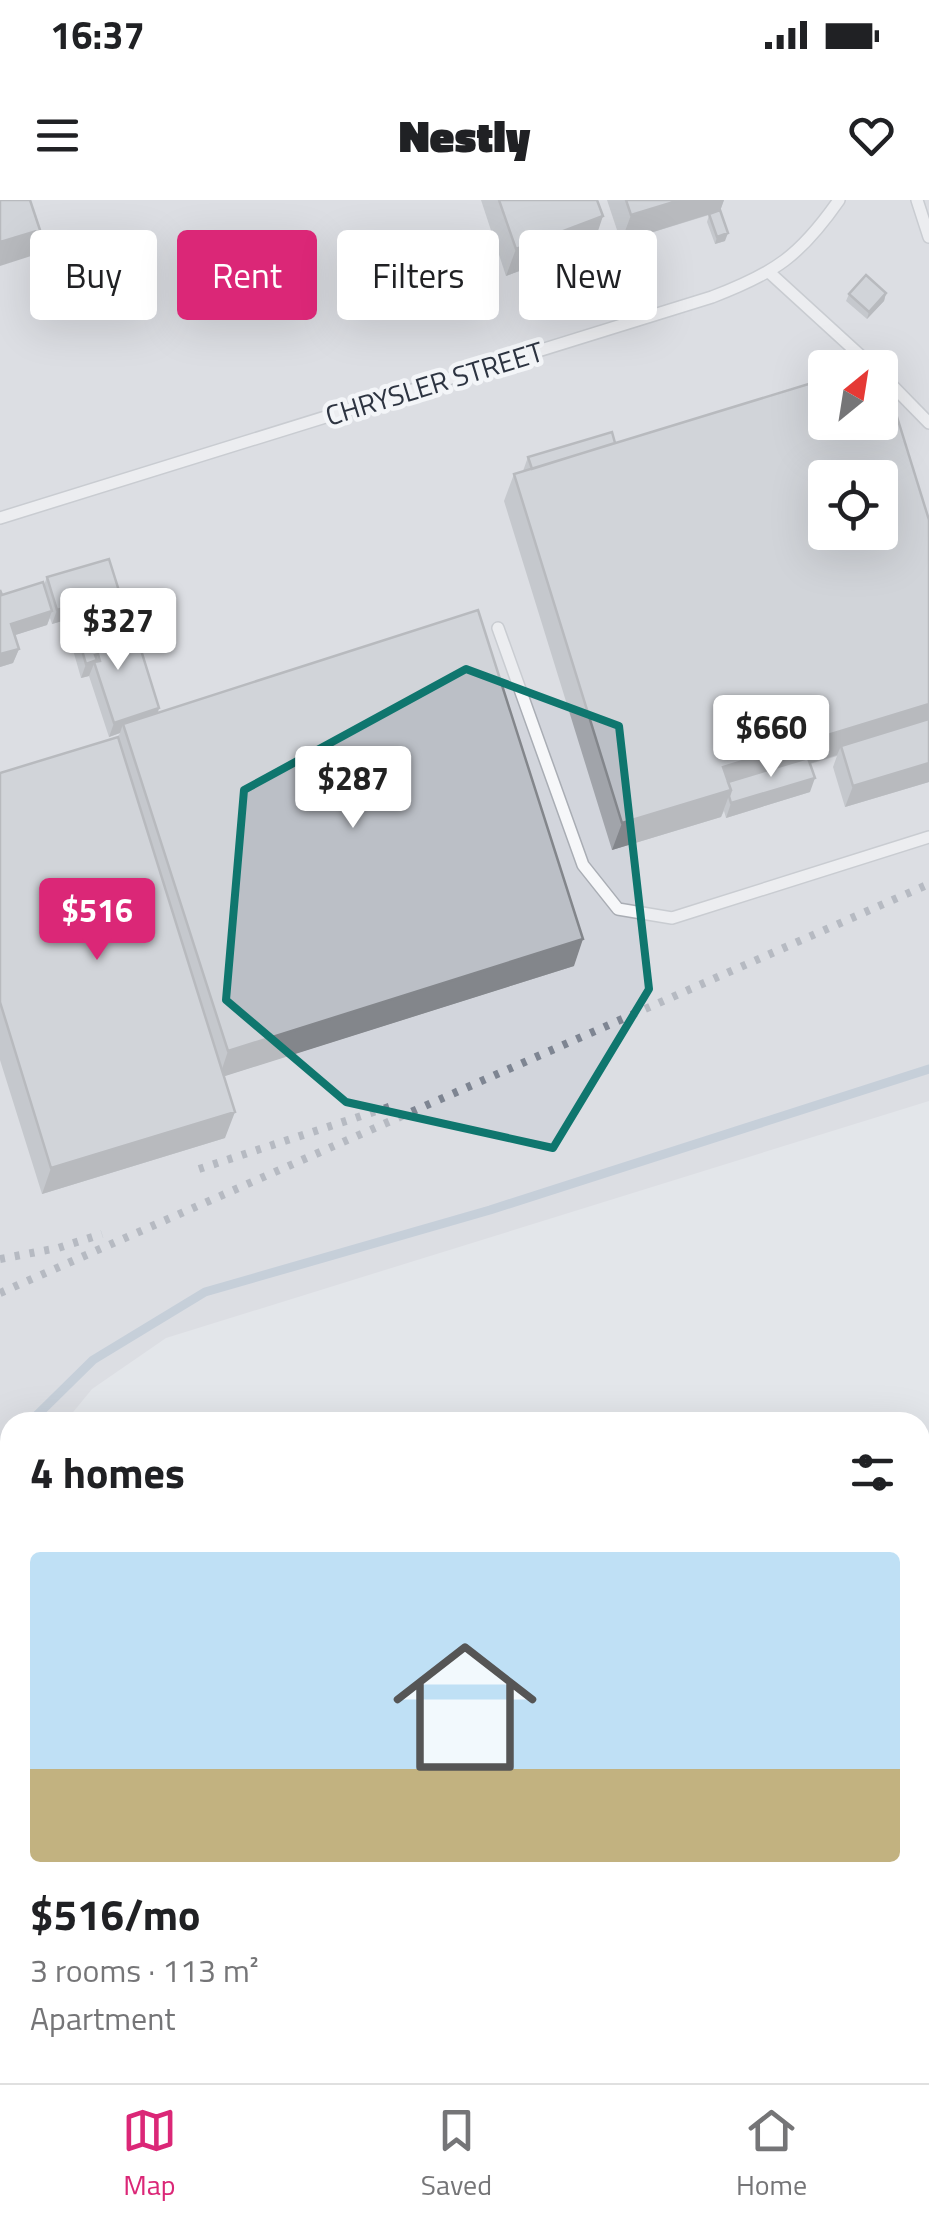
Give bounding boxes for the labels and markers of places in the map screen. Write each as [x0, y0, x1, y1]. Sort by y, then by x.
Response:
pin: $327 [59, 588, 177, 673]
pin: $660 [712, 695, 830, 780]
pin: $287 [294, 746, 412, 831]
pin: $516 [38, 878, 156, 963]

